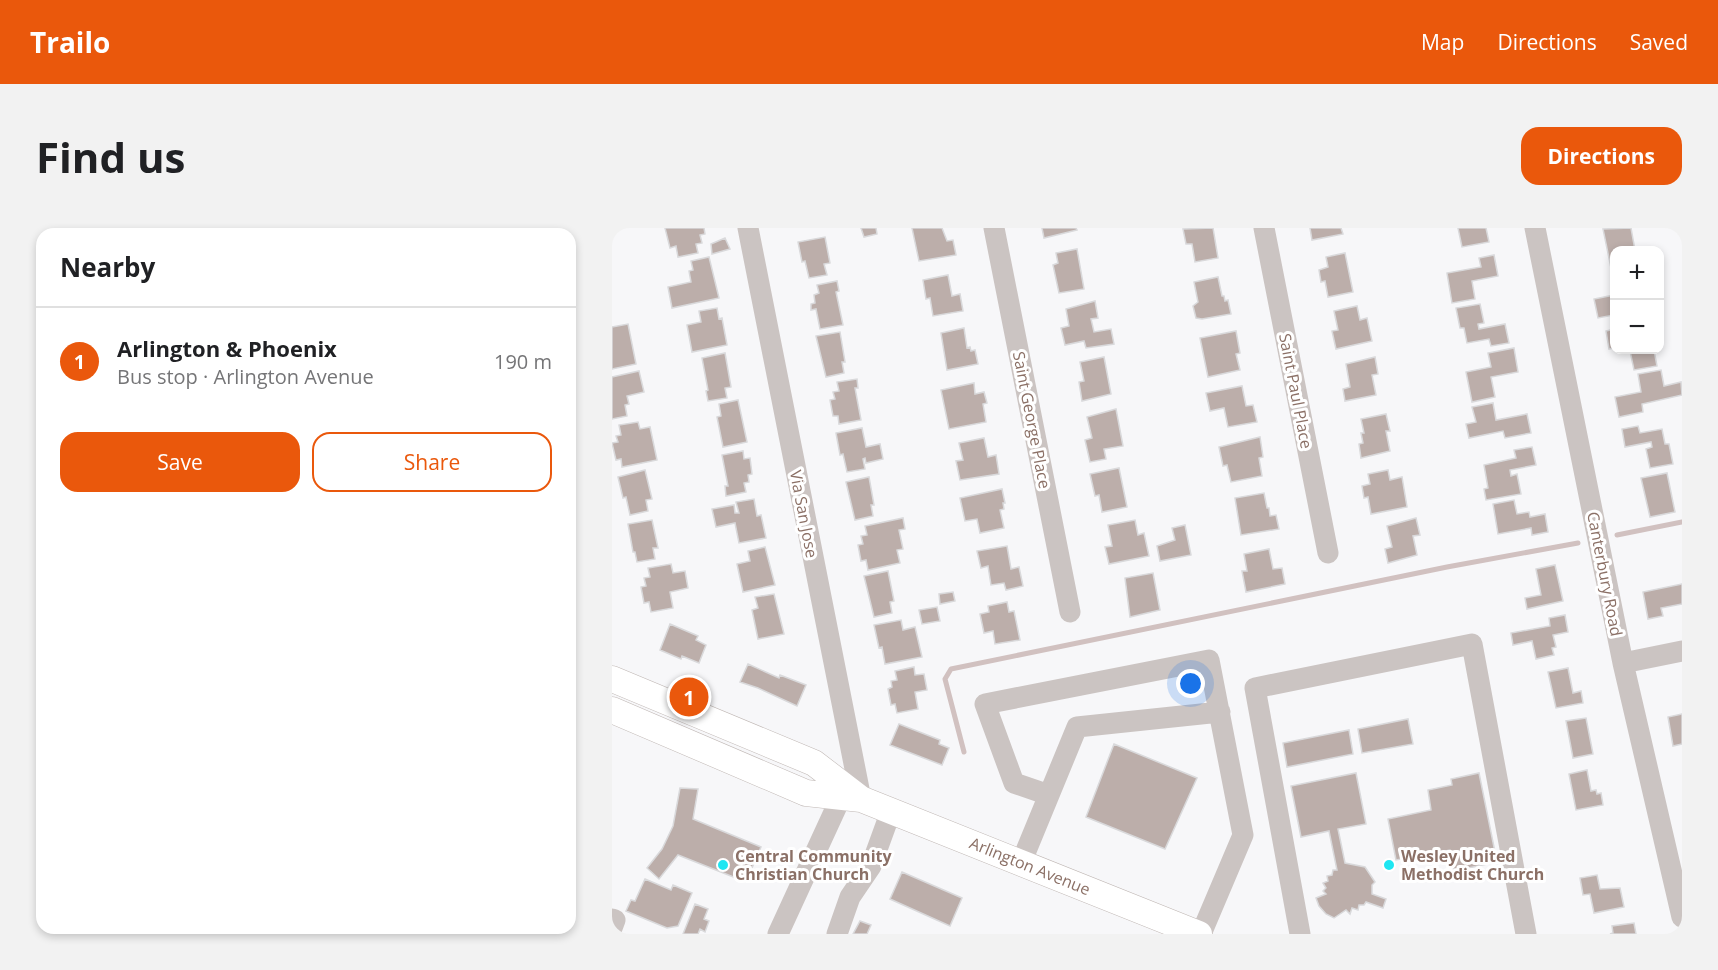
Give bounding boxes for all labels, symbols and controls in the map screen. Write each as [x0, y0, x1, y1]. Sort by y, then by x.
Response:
text: Trailo [30, 23, 110, 61]
text: Map [1421, 28, 1464, 56]
text: Directions [1497, 28, 1597, 56]
text: Saved [1630, 28, 1688, 56]
button: Directions [1521, 127, 1682, 185]
text: Find us [36, 128, 185, 185]
map controls [1610, 246, 1664, 354]
button: + [1610, 246, 1664, 300]
text: Nearby [60, 249, 155, 285]
button: − [1610, 300, 1664, 354]
street label: Saint Paul Place [1274, 331, 1318, 451]
text: Arlington & Phoenix [117, 333, 337, 363]
text: 1 [74, 348, 85, 375]
text: 190 m [494, 348, 552, 375]
street label: Saint George Place [1008, 350, 1056, 490]
text: Bus stop · Arlington Avenue [117, 363, 374, 390]
button: Save [60, 432, 300, 492]
button: Share [312, 432, 552, 492]
street label: Via San Jose [785, 468, 823, 560]
street label: Canterbury Road [1582, 510, 1628, 638]
your location [1176, 669, 1205, 698]
pin: 1 [670, 674, 709, 720]
street label: Arlington Avenue [966, 832, 1094, 900]
place label: Central Community Christian Church [735, 845, 892, 885]
place label: Wesley United Methodist Church [1401, 845, 1544, 885]
marker: Central Community Christian Church [716, 858, 730, 872]
marker: Wesley United Methodist Church [1382, 858, 1396, 872]

